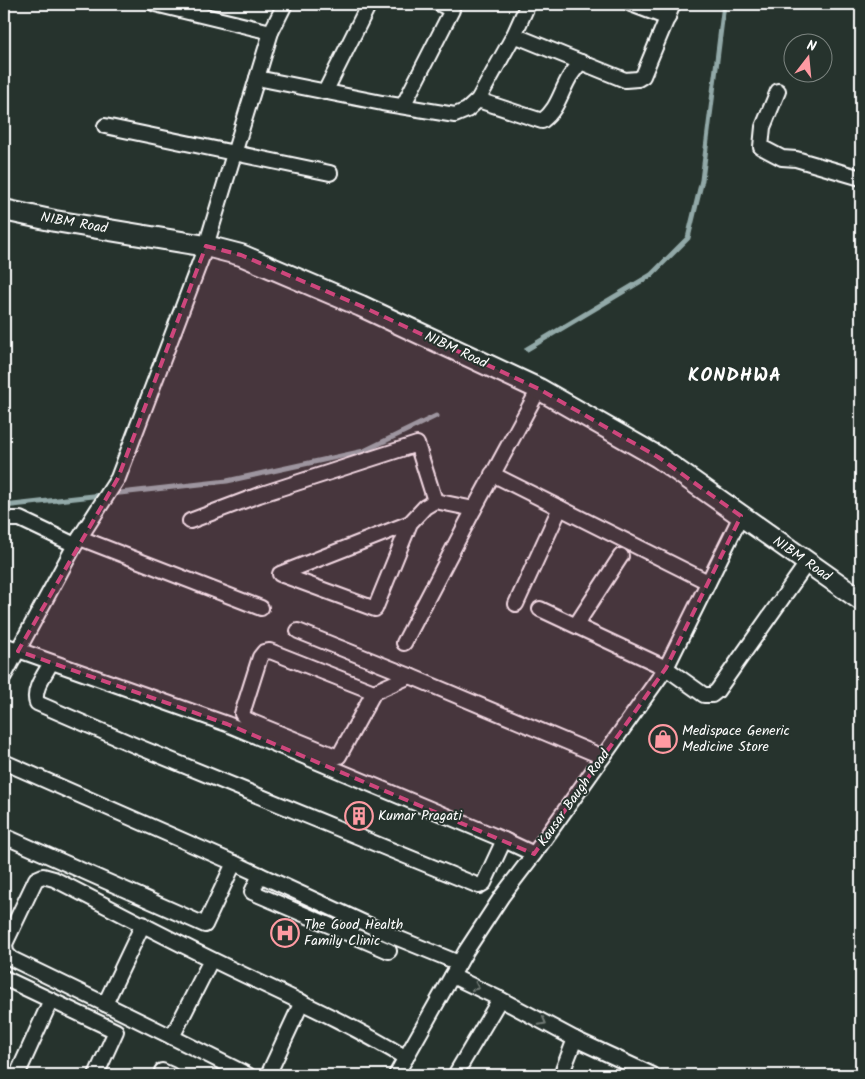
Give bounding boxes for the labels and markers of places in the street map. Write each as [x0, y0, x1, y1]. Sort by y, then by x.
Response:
place label: Medispace Generic Medicine Store [682, 720, 790, 758]
shop icon: Medispace Generic Medicine Store [648, 724, 678, 754]
building icon: Kumar Pragati [344, 801, 374, 831]
place label: Kumar Pragati [378, 805, 462, 827]
place label: The Good Health Family Clinic [304, 914, 403, 952]
hospital icon: The Good Health Family Clinic [270, 918, 300, 948]

